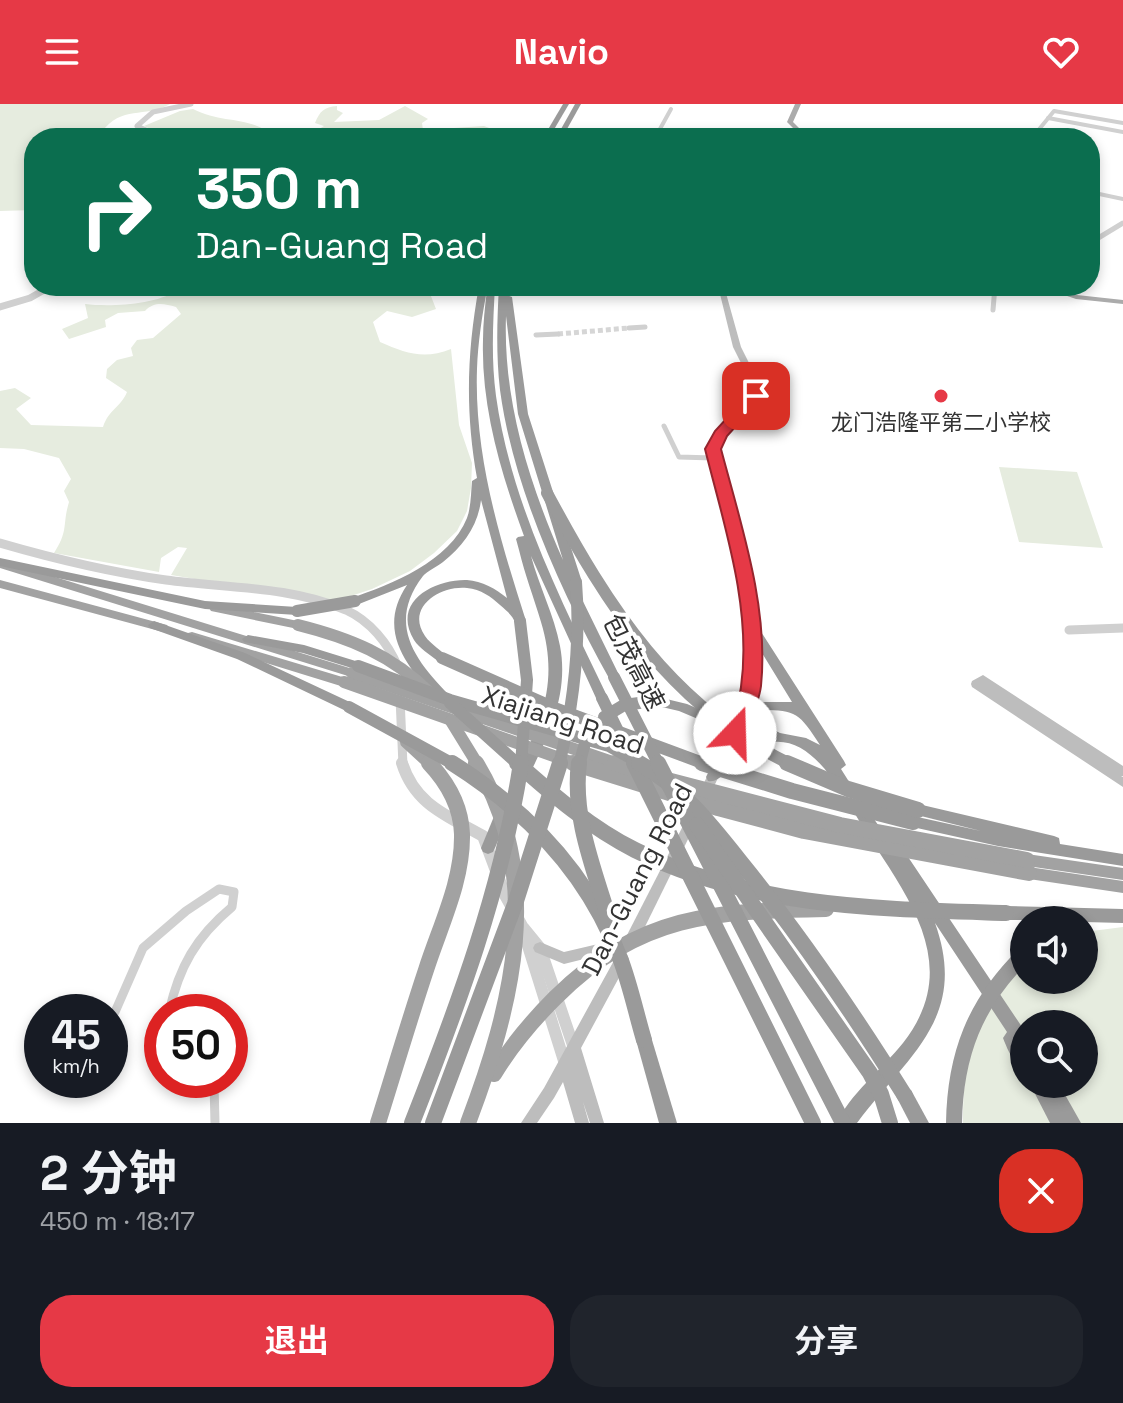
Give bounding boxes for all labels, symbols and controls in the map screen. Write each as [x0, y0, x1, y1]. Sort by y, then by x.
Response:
text: Navio [514, 29, 609, 75]
icon: menu [40, 30, 84, 74]
icon: heart [1039, 30, 1083, 74]
text: 350 m [196, 153, 362, 224]
icon: right [64, 160, 168, 264]
text: Dan-Guang Road [196, 223, 488, 269]
pin [722, 362, 790, 430]
icon: arrive [734, 374, 778, 418]
marker: 龙门浩隆平第二小学校 [932, 387, 950, 405]
place label: 龙门浩隆平第二小学校 [831, 408, 1051, 436]
street label: 包茂高速 [595, 608, 673, 716]
street label: Xiajiang Road [477, 678, 649, 762]
position arrow [693, 691, 777, 775]
street label: Dan-Guang Road [574, 777, 700, 981]
map controls [1010, 906, 1098, 1098]
button: sound [1010, 906, 1098, 994]
speed limit sign: 50 [144, 994, 248, 1098]
text: 45 [51, 1010, 101, 1061]
button: search [1010, 1010, 1098, 1098]
text: km/h [52, 1053, 100, 1079]
text: 2 分钟 [40, 1143, 177, 1204]
button: close [999, 1149, 1083, 1233]
text: 450 m · 18:17 [40, 1204, 195, 1238]
button: 退出 [40, 1295, 554, 1387]
button: 分享 [570, 1295, 1083, 1387]

